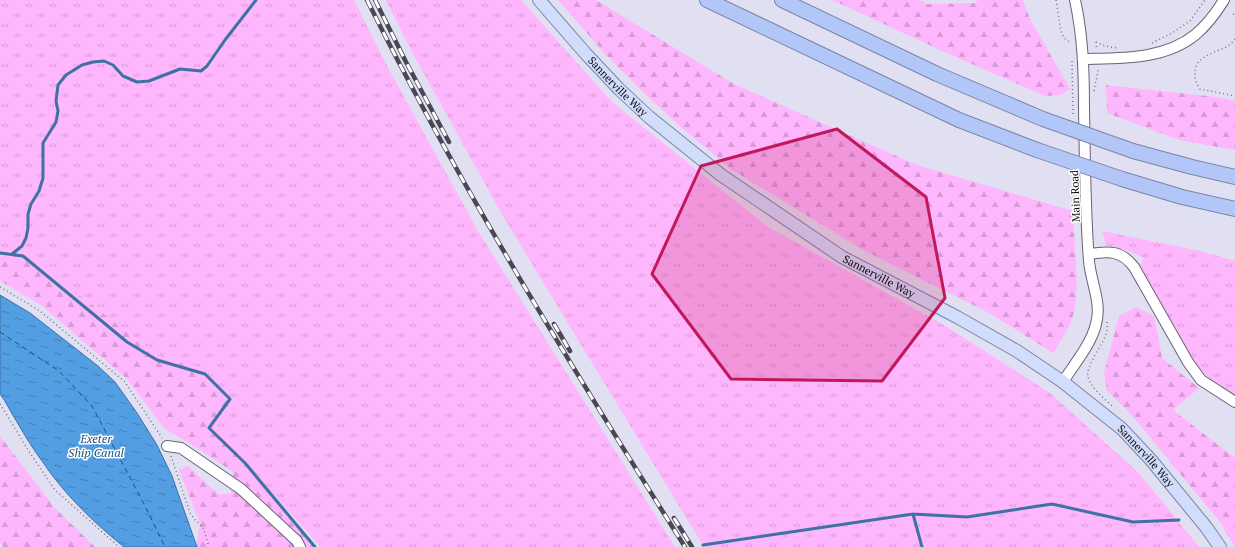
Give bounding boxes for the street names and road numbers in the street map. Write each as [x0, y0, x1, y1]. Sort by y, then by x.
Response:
street label: Sannerville Way [585, 54, 651, 120]
street label: Main Road [1067, 170, 1083, 222]
street label: Sannerville Way [841, 252, 918, 301]
street label: Sannerville Way [1115, 421, 1178, 490]

